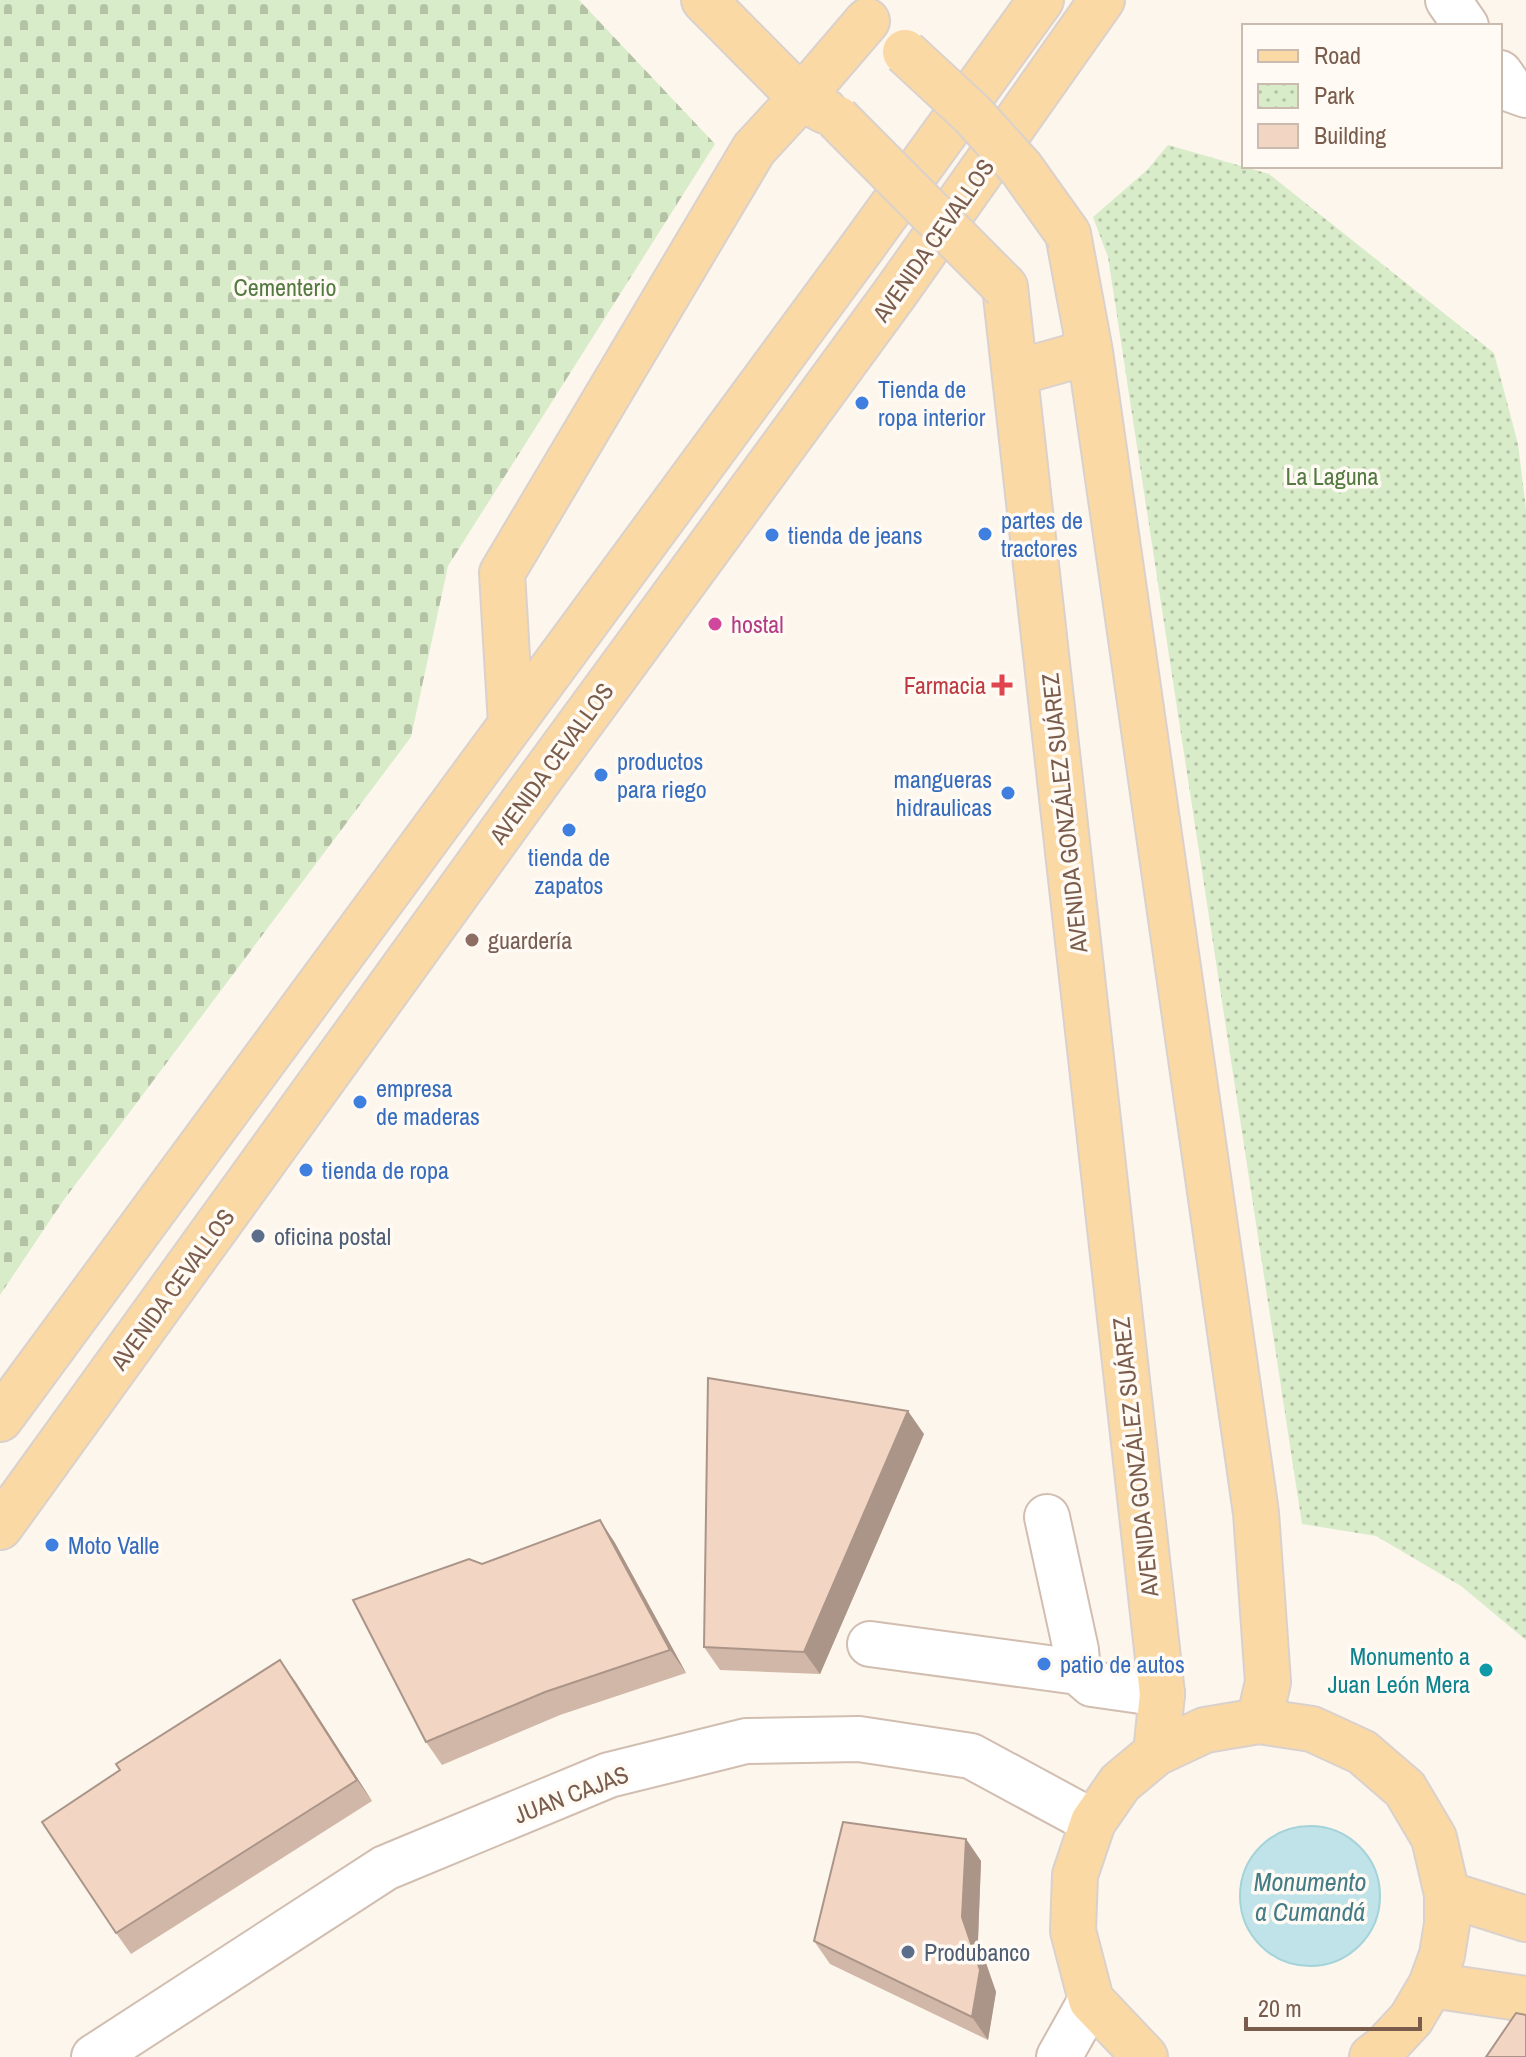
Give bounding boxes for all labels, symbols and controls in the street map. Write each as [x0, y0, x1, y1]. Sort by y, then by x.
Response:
legend [1242, 24, 1502, 168]
text: Road [1314, 39, 1361, 71]
text: Park [1314, 79, 1355, 111]
text: Building [1314, 119, 1386, 151]
street label: AVENIDA CEVALLOS [864, 152, 1001, 329]
park label: Cementerio [234, 271, 336, 303]
place label: Tienda de ropa interior [878, 373, 986, 433]
marker: Tienda de ropa interior [853, 394, 871, 412]
park label: La Laguna [1285, 460, 1379, 492]
place label: partes de tractores [1001, 504, 1083, 564]
place label: tienda de jeans [788, 519, 923, 551]
marker: partes de tractores [976, 525, 994, 543]
marker: tienda de jeans [763, 526, 781, 544]
place label: hostal [731, 608, 784, 640]
marker: hostal [706, 615, 724, 633]
place label: Farmacia [904, 669, 986, 701]
street label: AVENIDA GONZÁLEZ SUÁREZ [1033, 672, 1095, 955]
street label: AVENIDA CEVALLOS [481, 676, 620, 851]
marker: Farmacia [993, 676, 1011, 694]
place label: productos para riego [617, 745, 707, 805]
place label: mangueras hidraulicas [894, 763, 992, 823]
marker: productos para riego [592, 766, 610, 784]
marker: mangueras hidraulicas [999, 784, 1017, 802]
marker: tienda de zapatos [560, 821, 578, 839]
place label: tienda de zapatos [528, 841, 610, 901]
place label: guardería [488, 924, 572, 956]
marker: guardería [463, 931, 481, 949]
place label: empresa de maderas [376, 1072, 480, 1132]
marker: empresa de maderas [351, 1093, 369, 1111]
place label: tienda de ropa [322, 1154, 449, 1186]
marker: tienda de ropa [297, 1161, 315, 1179]
street label: AVENIDA CEVALLOS [102, 1202, 241, 1377]
place label: oficina postal [274, 1220, 391, 1252]
marker: oficina postal [249, 1227, 267, 1245]
street label: AVENIDA GONZÁLEZ SUÁREZ [1104, 1316, 1166, 1599]
place label: Moto Valle [68, 1529, 160, 1561]
marker: Moto Valle [43, 1536, 61, 1554]
place label: Monumento a Juan León Mera [1328, 1640, 1470, 1700]
place label: patio de autos [1060, 1648, 1185, 1680]
marker: patio de autos [1035, 1655, 1053, 1673]
marker: Monumento a Juan León Mera [1477, 1661, 1495, 1679]
street label: JUAN CAJAS [509, 1758, 633, 1830]
water label: Monumento a Cumandá [1254, 1864, 1366, 1929]
place label: Produbanco [924, 1936, 1030, 1968]
marker: Produbanco [899, 1943, 917, 1961]
scale bar [1246, 1981, 1420, 2031]
text: 20 m [1258, 1992, 1302, 2024]

